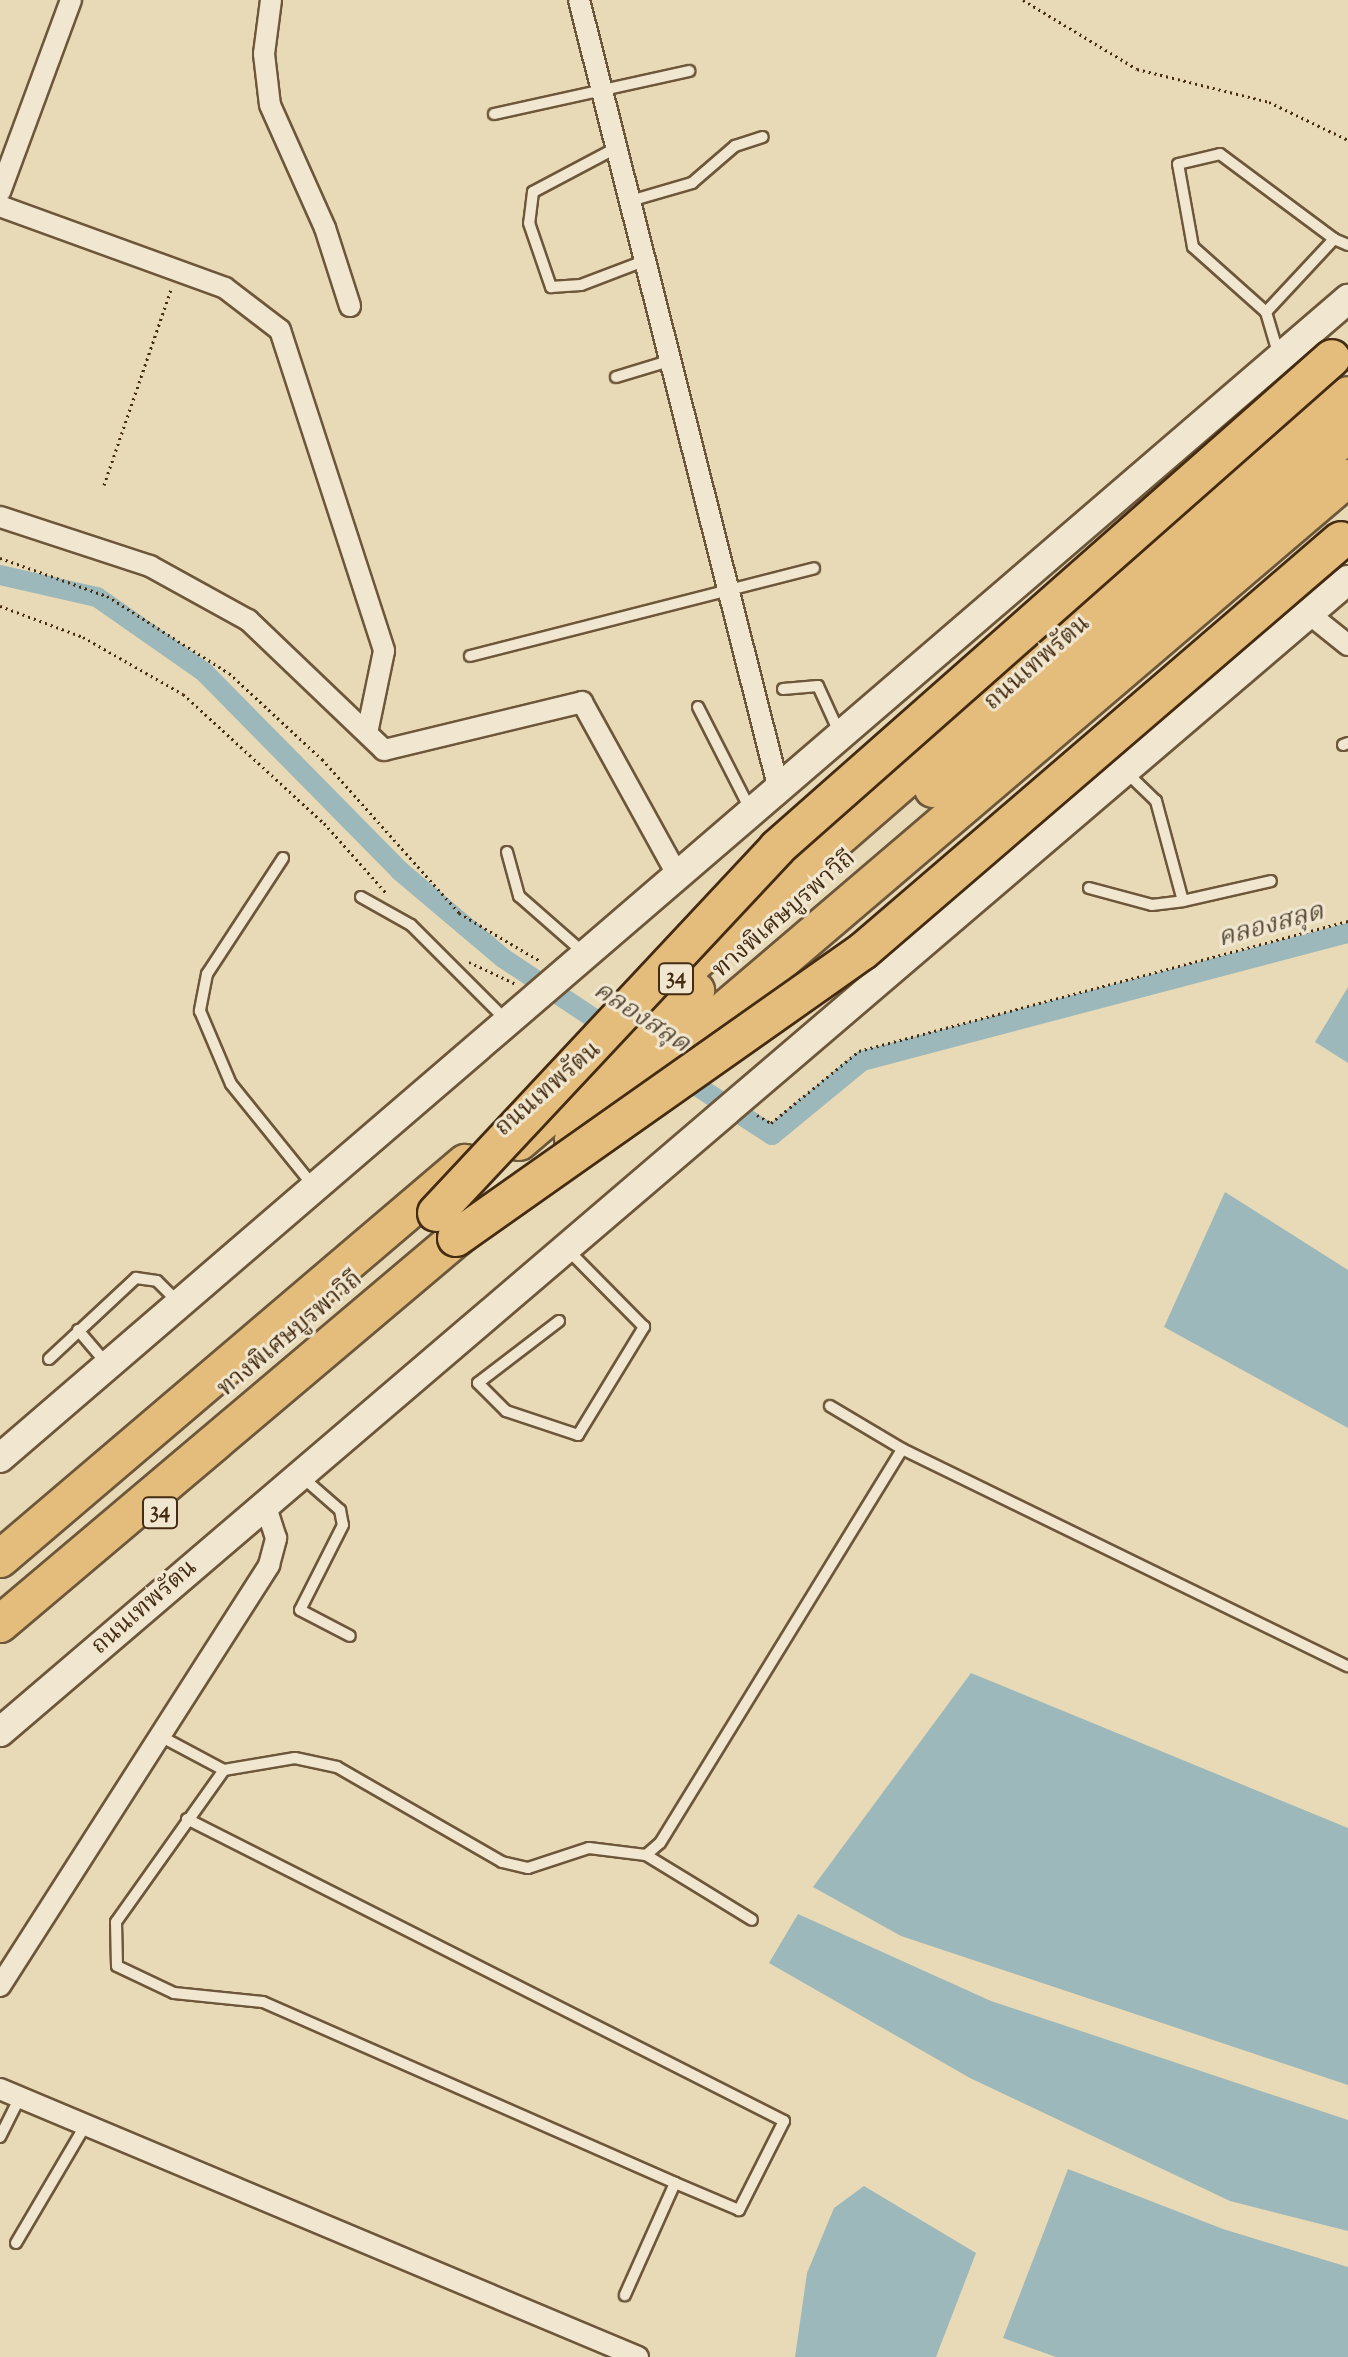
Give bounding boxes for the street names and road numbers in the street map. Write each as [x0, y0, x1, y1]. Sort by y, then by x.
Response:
street label: ถนนเทพรัตน [979, 610, 1097, 718]
street label: ทางพิเศษบูรพาวิถี [708, 845, 862, 985]
road number: 34 [658, 961, 694, 997]
street label: ถนนเทพรัตน [490, 1036, 608, 1144]
street label: ทางพิเศษบูรพาวิถี [213, 1266, 369, 1404]
road number: 34 [142, 1495, 178, 1531]
street label: ถนนเทพรัตน [86, 1554, 204, 1662]

